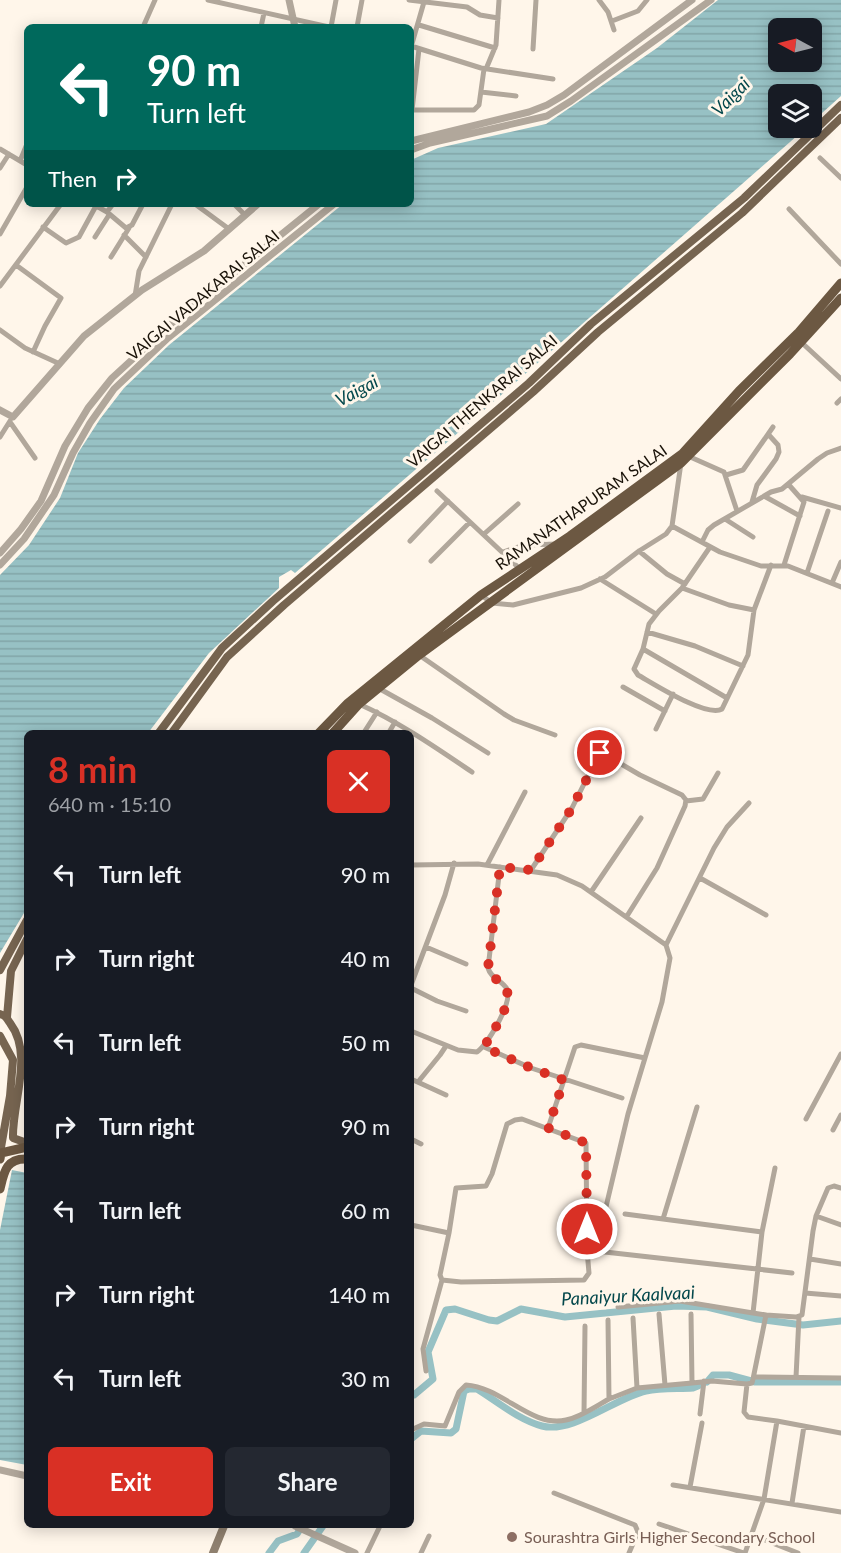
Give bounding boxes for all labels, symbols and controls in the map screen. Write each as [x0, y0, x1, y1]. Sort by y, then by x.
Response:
north arrow [768, 18, 822, 72]
map controls [768, 18, 822, 138]
text: 90 m [147, 45, 241, 95]
icon: left [48, 48, 126, 126]
water label: Vaigai [707, 73, 754, 120]
button: layers [768, 84, 822, 138]
text: Turn left [147, 96, 246, 129]
icon: right [109, 162, 142, 195]
text: Then [48, 165, 97, 192]
street label: VAIGAI VADAKARAI SALAI [123, 225, 283, 364]
street label: VAIGAI THENKARAI SALAI [403, 330, 561, 471]
water label: Vaigai [331, 370, 382, 410]
street label: RAMANATHAPURAM SALAI [491, 440, 670, 573]
pin [574, 727, 625, 778]
icon: arrive [583, 736, 616, 769]
text: 8 min [48, 747, 137, 791]
button: close [327, 750, 390, 813]
text: 640 m · 15:10 [48, 792, 171, 816]
icon: left [48, 858, 81, 891]
text: Turn left [99, 861, 181, 888]
text: 90 m [341, 861, 390, 888]
icon: right [48, 942, 81, 975]
text: Turn right [99, 945, 194, 972]
text: 40 m [341, 945, 390, 972]
icon: left [48, 1026, 81, 1059]
text: Turn left [99, 1029, 181, 1056]
text: 50 m [341, 1029, 390, 1056]
icon: right [48, 1110, 81, 1143]
text: Turn right [99, 1113, 194, 1140]
text: 90 m [341, 1113, 390, 1140]
icon: left [48, 1194, 81, 1227]
text: Turn left [99, 1197, 181, 1224]
text: 60 m [341, 1197, 390, 1224]
position arrow [555, 1197, 619, 1261]
icon: right [48, 1278, 81, 1311]
text: Turn right [99, 1281, 194, 1308]
text: 140 m [328, 1281, 390, 1308]
water label: Panaiyur Kaalvaai [561, 1281, 695, 1309]
icon: left [48, 1362, 81, 1395]
text: Turn left [99, 1365, 181, 1392]
text: 30 m [341, 1365, 390, 1392]
button: Exit [48, 1447, 213, 1516]
button: Share [225, 1447, 390, 1516]
place label: Sourashtra Girls Higher Secondary School [524, 1527, 815, 1546]
marker: Sourashtra Girls Higher Secondary School [505, 1530, 519, 1544]

